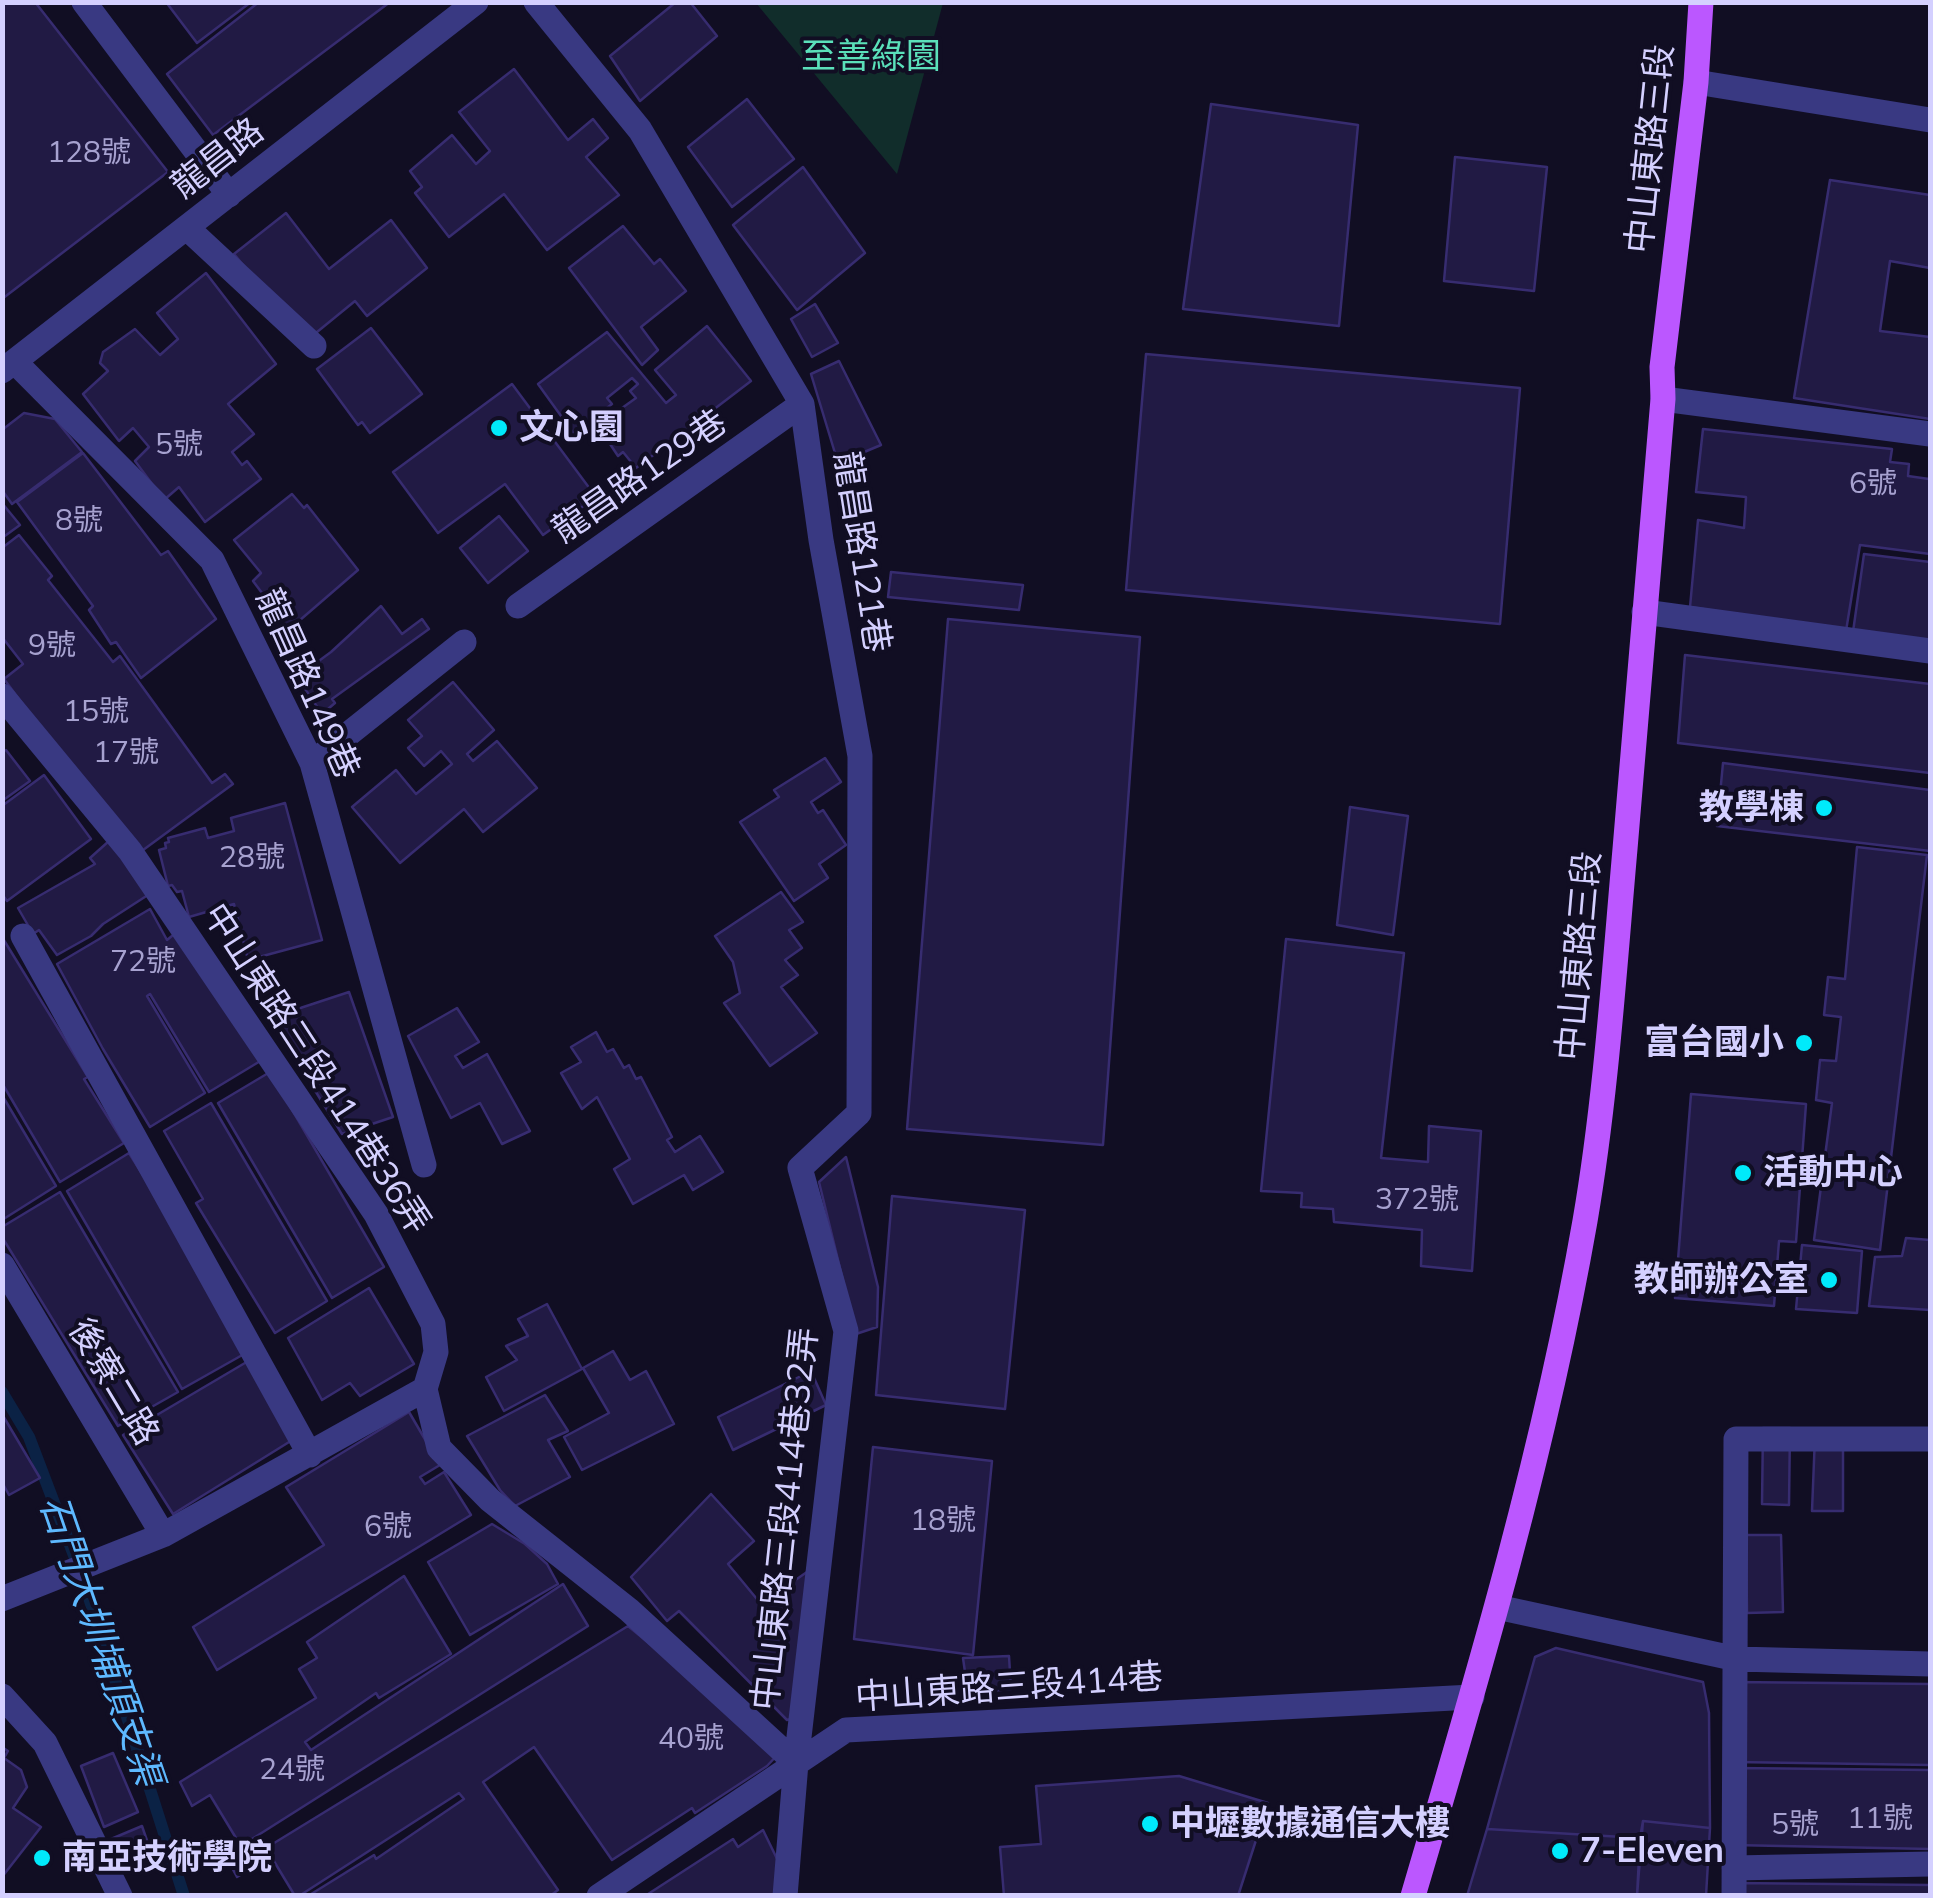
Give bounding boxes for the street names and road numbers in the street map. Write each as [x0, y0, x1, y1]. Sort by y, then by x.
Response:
street label: 中山東路三段 [1619, 42, 1683, 256]
street label: 龍昌路 [164, 110, 272, 208]
street label: 龍昌路129巷 [545, 402, 735, 552]
street label: 龍昌路121巷 [824, 448, 898, 656]
street label: 龍昌路149巷 [247, 583, 367, 785]
street label: 中山東路三段 [1550, 850, 1610, 1062]
street label: 中山東路三段414巷36弄 [194, 896, 438, 1242]
street label: 後寮二路 [59, 1311, 167, 1453]
street label: 中山東路三段414巷32弄 [745, 1325, 827, 1713]
street label: 中山東路三段414巷 [854, 1656, 1164, 1720]

